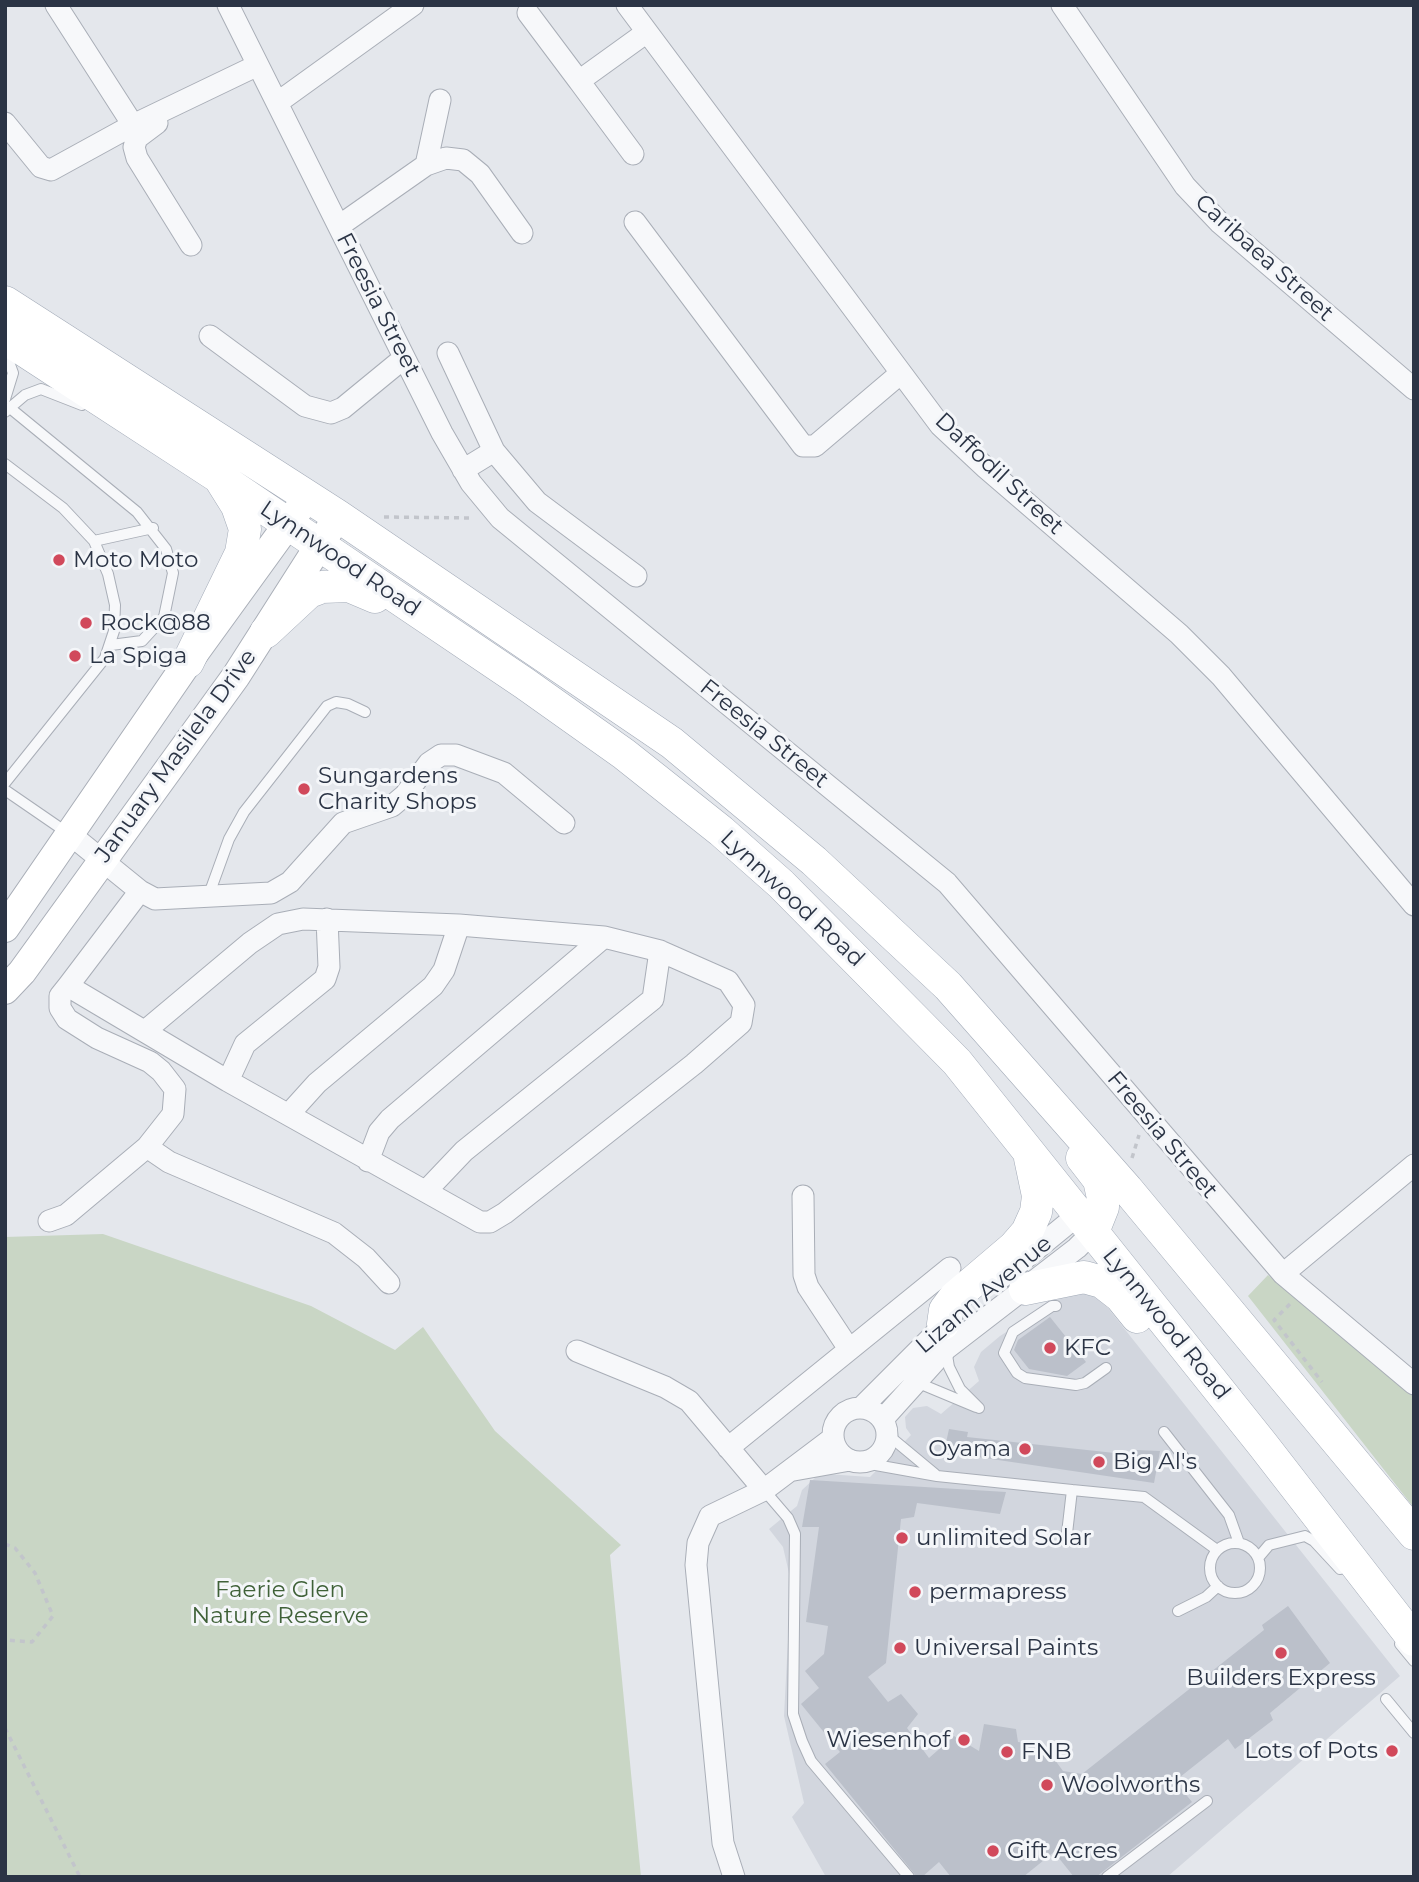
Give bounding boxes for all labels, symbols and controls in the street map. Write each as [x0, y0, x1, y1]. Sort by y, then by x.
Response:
street label: Caribaea Street [1189, 189, 1339, 327]
street label: Freesia Street [330, 229, 426, 381]
street label: Daffodil Street [929, 407, 1069, 541]
street label: Lynnwood Road [255, 495, 425, 623]
place label: Moto Moto [73, 546, 198, 574]
marker: Moto Moto [51, 552, 67, 568]
place label: Rock@88 [100, 609, 211, 637]
marker: Rock@88 [78, 615, 94, 631]
place label: La Spiga [89, 642, 187, 670]
street label: January Masilela Drive [90, 644, 262, 868]
marker: La Spiga [67, 648, 83, 664]
street label: Freesia Street [694, 674, 834, 794]
place label: Sungardens Charity Shops [318, 762, 476, 816]
marker: Sungardens Charity Shops [296, 781, 312, 797]
street label: Lynnwood Road [714, 825, 870, 973]
street label: Freesia Street [1101, 1066, 1223, 1204]
street label: Lizann Avenue [910, 1230, 1058, 1360]
street label: Lynnwood Road [1096, 1243, 1236, 1405]
place label: KFC [1064, 1334, 1111, 1362]
marker: KFC [1042, 1340, 1058, 1356]
place label: Oyama [928, 1435, 1011, 1463]
marker: Oyama [1017, 1441, 1033, 1457]
place label: Big Al's [1113, 1448, 1197, 1476]
marker: Big Al's [1091, 1454, 1107, 1470]
place label: unlimited Solar [916, 1524, 1092, 1552]
marker: unlimited Solar [894, 1530, 910, 1546]
park label: Faerie Glen Nature Reserve [191, 1576, 369, 1630]
place label: permapress [929, 1578, 1066, 1606]
marker: permapress [907, 1584, 923, 1600]
place label: Universal Paints [914, 1634, 1098, 1662]
marker: Universal Paints [892, 1640, 908, 1656]
marker: Builders Express [1273, 1645, 1289, 1661]
place label: Builders Express [1186, 1664, 1376, 1692]
place label: Wiesenhof [826, 1726, 950, 1754]
marker: Wiesenhof [956, 1732, 972, 1748]
place label: Lots of Pots [1244, 1737, 1378, 1765]
place label: FNB [1021, 1738, 1072, 1766]
marker: Lots of Pots [1384, 1743, 1400, 1759]
marker: FNB [999, 1744, 1015, 1760]
place label: Woolworths [1061, 1771, 1200, 1799]
marker: Woolworths [1039, 1777, 1055, 1793]
place label: Gift Acres [1007, 1837, 1117, 1865]
marker: Gift Acres [985, 1843, 1001, 1859]

